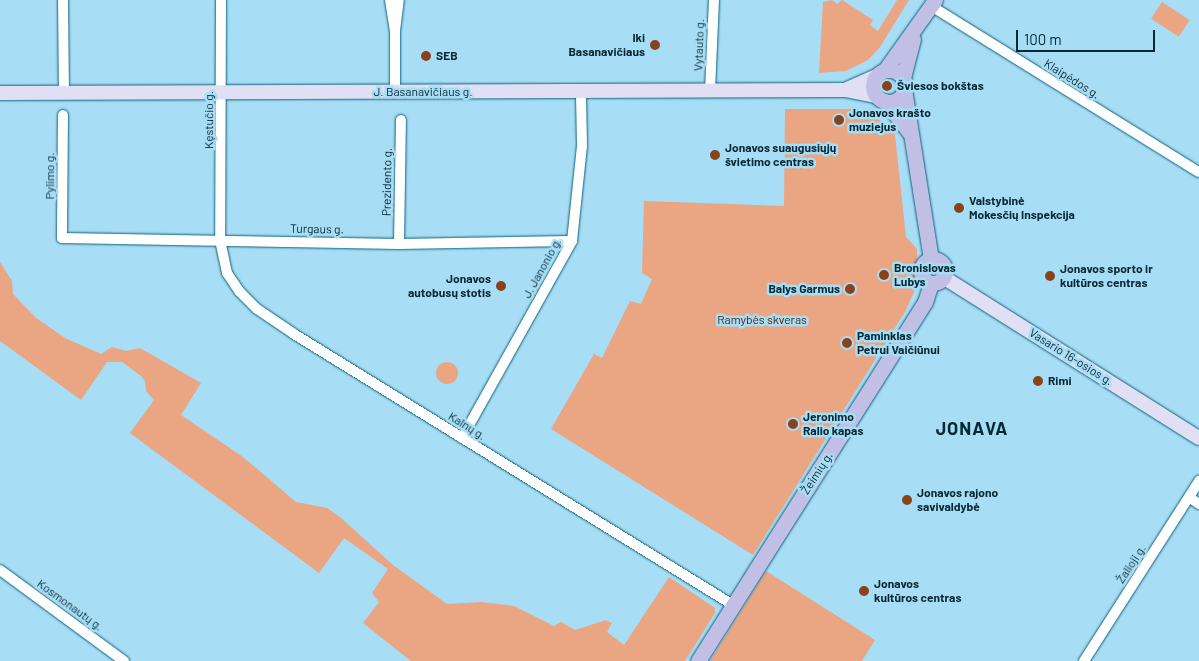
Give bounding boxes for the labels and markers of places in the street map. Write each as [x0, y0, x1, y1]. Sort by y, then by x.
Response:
place label: Iki Basanavičiaus [568, 31, 645, 59]
marker: Iki Basanavičiaus [649, 39, 661, 51]
place label: SEB [436, 49, 458, 63]
marker: SEB [420, 50, 432, 62]
place label: Šviesos bokštas [897, 79, 984, 93]
marker: Šviesos bokštas [881, 80, 893, 92]
place label: Jonavos krašto muziejus [849, 106, 931, 134]
marker: Jonavos krašto muziejus [833, 114, 845, 126]
place label: Jonavos suaugusiųjų švietimo centras [725, 141, 836, 169]
marker: Jonavos suaugusiųjų švietimo centras [709, 149, 721, 161]
place label: Valstybinė Mokesčių Inspekcija [969, 194, 1075, 222]
marker: Valstybinė Mokesčių Inspekcija [953, 202, 965, 214]
place label: Bronislovas Lubys [894, 261, 956, 289]
place label: Jonavos sporto ir kultūros centras [1060, 262, 1153, 290]
marker: Bronislovas Lubys [878, 269, 890, 281]
marker: Jonavos sporto ir kultūros centras [1044, 270, 1056, 282]
place label: Jonavos autobusų stotis [408, 272, 491, 300]
marker: Jonavos autobusų stotis [495, 280, 507, 292]
place label: Balys Garmus [768, 282, 840, 296]
marker: Balys Garmus [844, 283, 856, 295]
place label: Paminklas Petrui Vaičiūnui [857, 329, 940, 357]
marker: Paminklas Petrui Vaičiūnui [841, 337, 853, 349]
place label: Rimi [1048, 374, 1072, 388]
marker: Rimi [1032, 375, 1044, 387]
place label: Jeronimo Ralio kapas [803, 410, 863, 438]
marker: Jeronimo Ralio kapas [787, 418, 799, 430]
place label: Jonavos rajono savivaldybė [917, 486, 998, 514]
marker: Jonavos rajono savivaldybė [901, 494, 913, 506]
place label: Jonavos kultūros centras [874, 577, 961, 605]
marker: Jonavos kultūros centras [858, 585, 870, 597]

